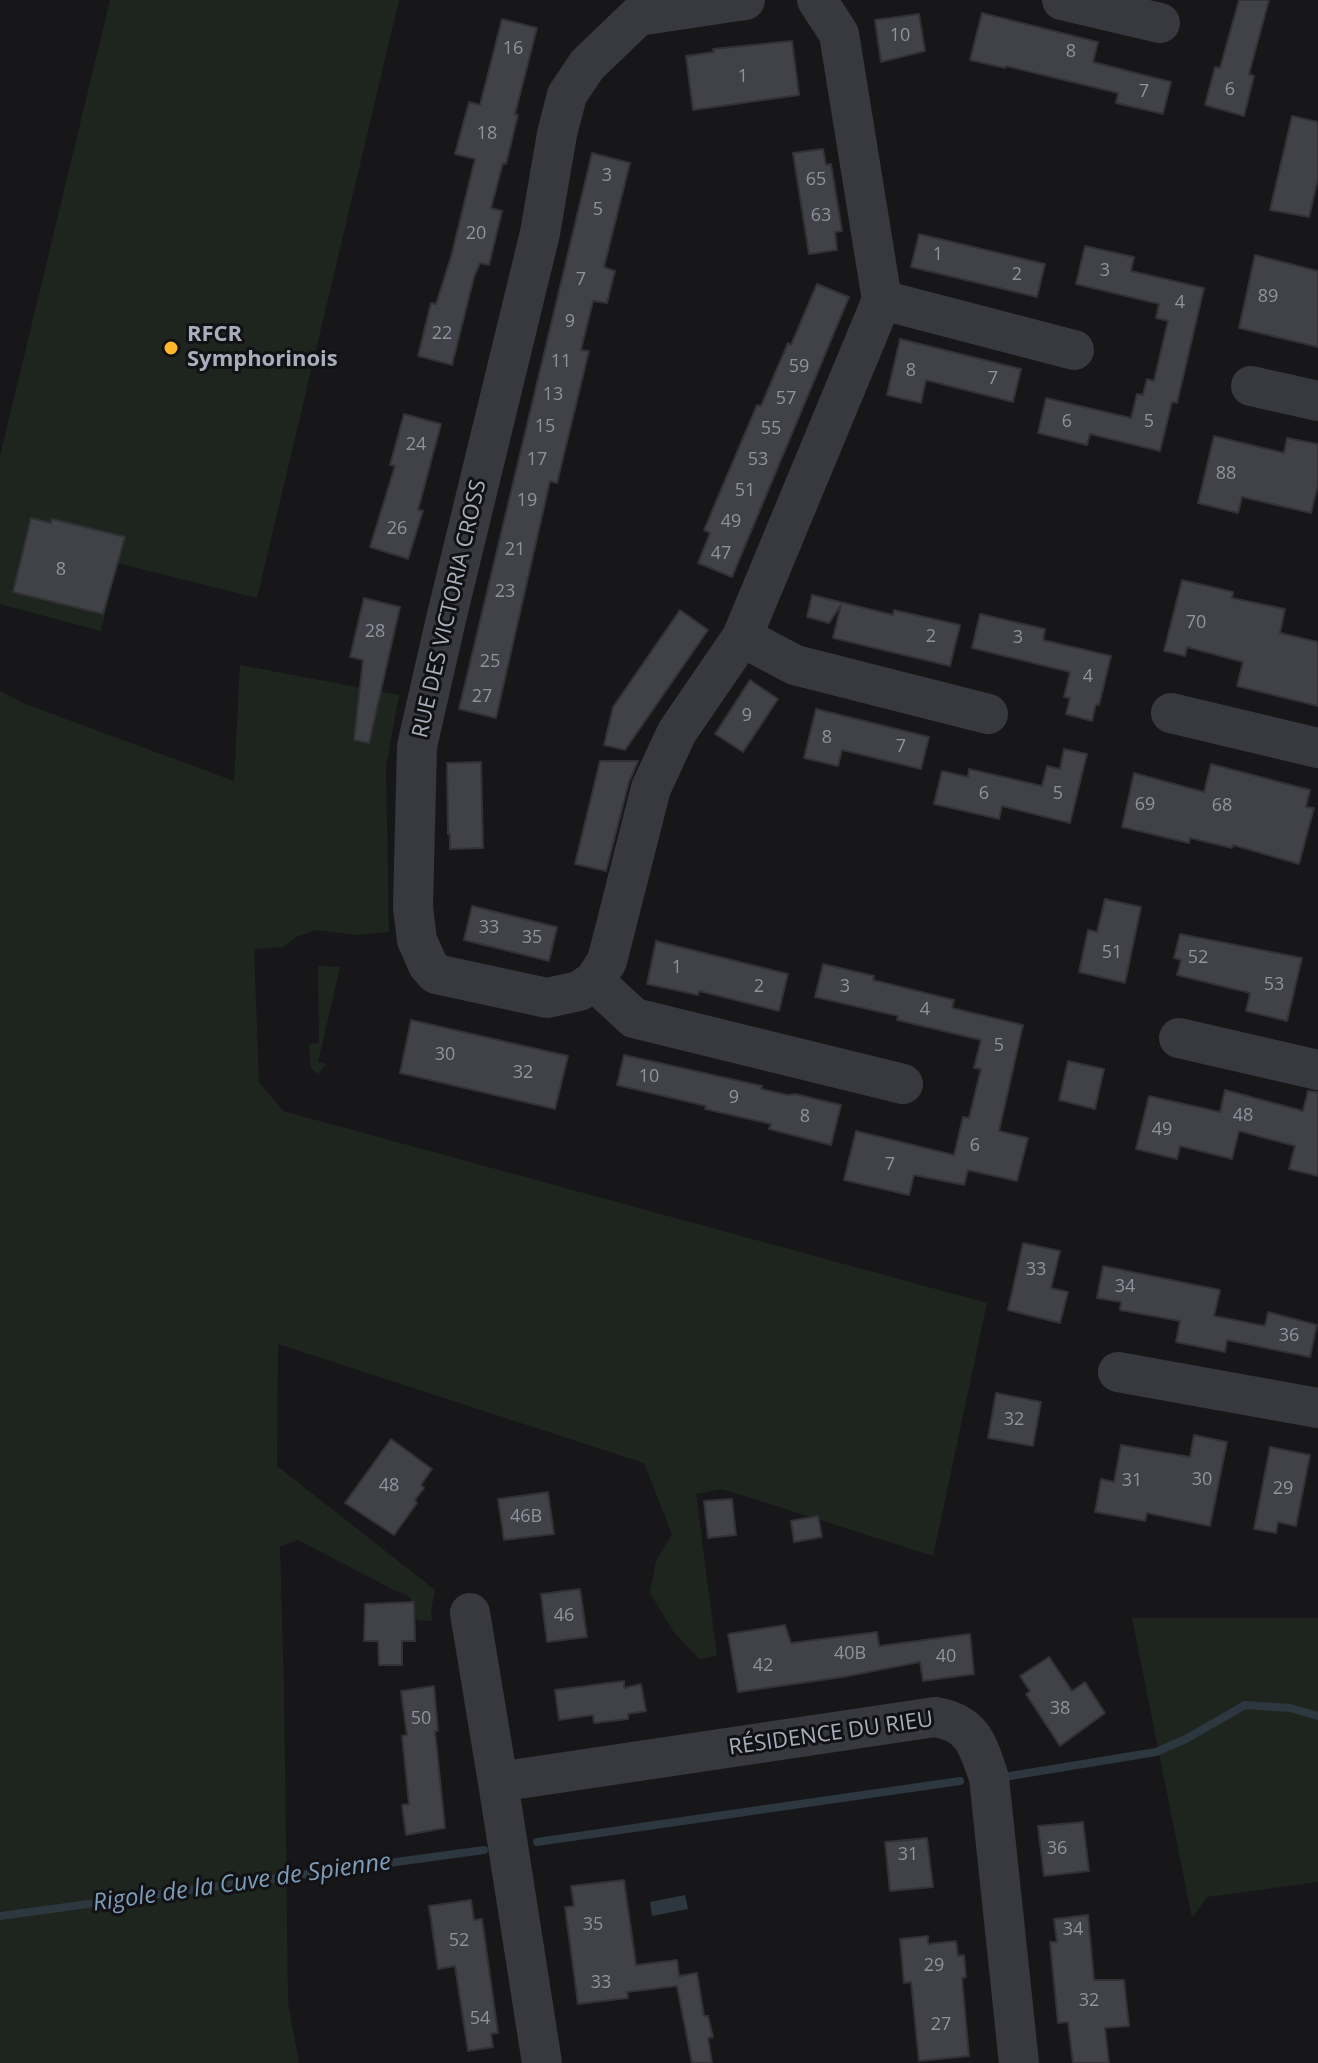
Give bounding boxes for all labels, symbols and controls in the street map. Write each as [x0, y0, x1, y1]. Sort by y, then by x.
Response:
house number: 10 [890, 25, 910, 47]
house number: 16 [503, 38, 523, 60]
house number: 8 [1066, 41, 1076, 63]
house number: 1 [738, 66, 748, 88]
house number: 6 [1225, 79, 1235, 101]
house number: 7 [1139, 81, 1149, 103]
house number: 18 [477, 123, 497, 145]
house number: 3 [602, 165, 612, 187]
house number: 65 [806, 169, 826, 191]
house number: 5 [593, 199, 603, 221]
house number: 63 [811, 205, 831, 227]
house number: 20 [466, 223, 486, 245]
house number: 1 [933, 244, 943, 266]
house number: 3 [1100, 260, 1110, 282]
house number: 2 [1012, 264, 1022, 286]
house number: 7 [576, 269, 586, 291]
house number: 89 [1258, 286, 1278, 308]
house number: 4 [1175, 292, 1185, 314]
house number: 9 [565, 311, 575, 333]
place label: RFCR Symphorinois [187, 322, 338, 374]
house number: 22 [432, 323, 452, 345]
marker: RFCR Symphorinois [162, 339, 180, 357]
house number: 11 [551, 351, 571, 373]
house number: 59 [789, 356, 809, 378]
house number: 8 [906, 360, 916, 382]
house number: 7 [988, 368, 998, 390]
house number: 13 [543, 384, 563, 406]
house number: 57 [776, 388, 796, 410]
house number: 6 [1062, 411, 1072, 433]
house number: 5 [1144, 411, 1154, 433]
house number: 15 [535, 416, 555, 438]
house number: 55 [761, 418, 781, 440]
house number: 24 [406, 434, 426, 456]
house number: 17 [527, 449, 547, 471]
house number: 53 [748, 449, 768, 471]
house number: 88 [1216, 463, 1236, 485]
street label: RUE DES VICTORIA CROSS [407, 477, 493, 741]
house number: 51 [735, 480, 755, 502]
house number: 19 [517, 490, 537, 512]
house number: 49 [721, 511, 741, 533]
house number: 26 [387, 518, 407, 540]
house number: 21 [505, 539, 525, 561]
house number: 47 [711, 543, 731, 565]
house number: 8 [56, 559, 66, 581]
house number: 23 [495, 581, 515, 603]
house number: 70 [1186, 612, 1206, 634]
house number: 28 [365, 621, 385, 643]
house number: 2 [926, 626, 936, 648]
house number: 3 [1013, 627, 1023, 649]
house number: 25 [480, 651, 500, 673]
house number: 4 [1083, 666, 1093, 688]
house number: 27 [472, 686, 492, 708]
house number: 9 [742, 705, 752, 727]
house number: 8 [822, 727, 832, 749]
house number: 7 [896, 736, 906, 758]
house number: 6 [979, 783, 989, 805]
house number: 5 [1053, 783, 1063, 805]
house number: 69 [1135, 794, 1155, 816]
house number: 68 [1212, 795, 1232, 817]
house number: 33 [479, 917, 499, 939]
house number: 35 [522, 927, 542, 949]
house number: 51 [1102, 942, 1122, 964]
house number: 52 [1188, 947, 1208, 969]
house number: 1 [672, 957, 682, 979]
house number: 53 [1264, 974, 1284, 996]
house number: 2 [754, 976, 764, 998]
house number: 3 [840, 976, 850, 998]
house number: 4 [920, 999, 930, 1021]
house number: 5 [994, 1035, 1004, 1057]
house number: 30 [435, 1044, 455, 1066]
house number: 32 [513, 1062, 533, 1084]
house number: 10 [639, 1066, 659, 1088]
house number: 9 [729, 1087, 739, 1109]
house number: 48 [1233, 1105, 1253, 1127]
house number: 8 [800, 1106, 810, 1128]
house number: 49 [1152, 1119, 1172, 1141]
house number: 6 [970, 1135, 980, 1157]
house number: 7 [885, 1154, 895, 1176]
house number: 33 [1026, 1259, 1046, 1281]
house number: 34 [1115, 1276, 1135, 1298]
house number: 36 [1279, 1325, 1299, 1347]
house number: 32 [1004, 1409, 1024, 1431]
house number: 30 [1192, 1469, 1212, 1491]
house number: 31 [1122, 1470, 1142, 1492]
house number: 48 [379, 1475, 399, 1497]
house number: 29 [1273, 1478, 1293, 1500]
house number: 46B [510, 1506, 542, 1528]
house number: 46 [554, 1605, 574, 1627]
house number: 40B [834, 1643, 866, 1665]
house number: 40 [936, 1646, 956, 1668]
house number: 42 [753, 1655, 773, 1677]
house number: 38 [1050, 1698, 1070, 1720]
street label: RÉSIDENCE DU RIEU [727, 1707, 935, 1761]
house number: 50 [411, 1708, 431, 1730]
house number: 36 [1047, 1838, 1067, 1860]
house number: 31 [898, 1844, 918, 1866]
water label: Rigole de la Cuve de Spienne [91, 1848, 393, 1918]
house number: 35 [583, 1914, 603, 1936]
house number: 34 [1063, 1919, 1083, 1941]
house number: 52 [449, 1930, 469, 1952]
house number: 29 [924, 1955, 944, 1977]
house number: 33 [591, 1972, 611, 1994]
house number: 32 [1079, 1990, 1099, 2012]
house number: 54 [470, 2008, 490, 2030]
house number: 27 [931, 2014, 951, 2036]

